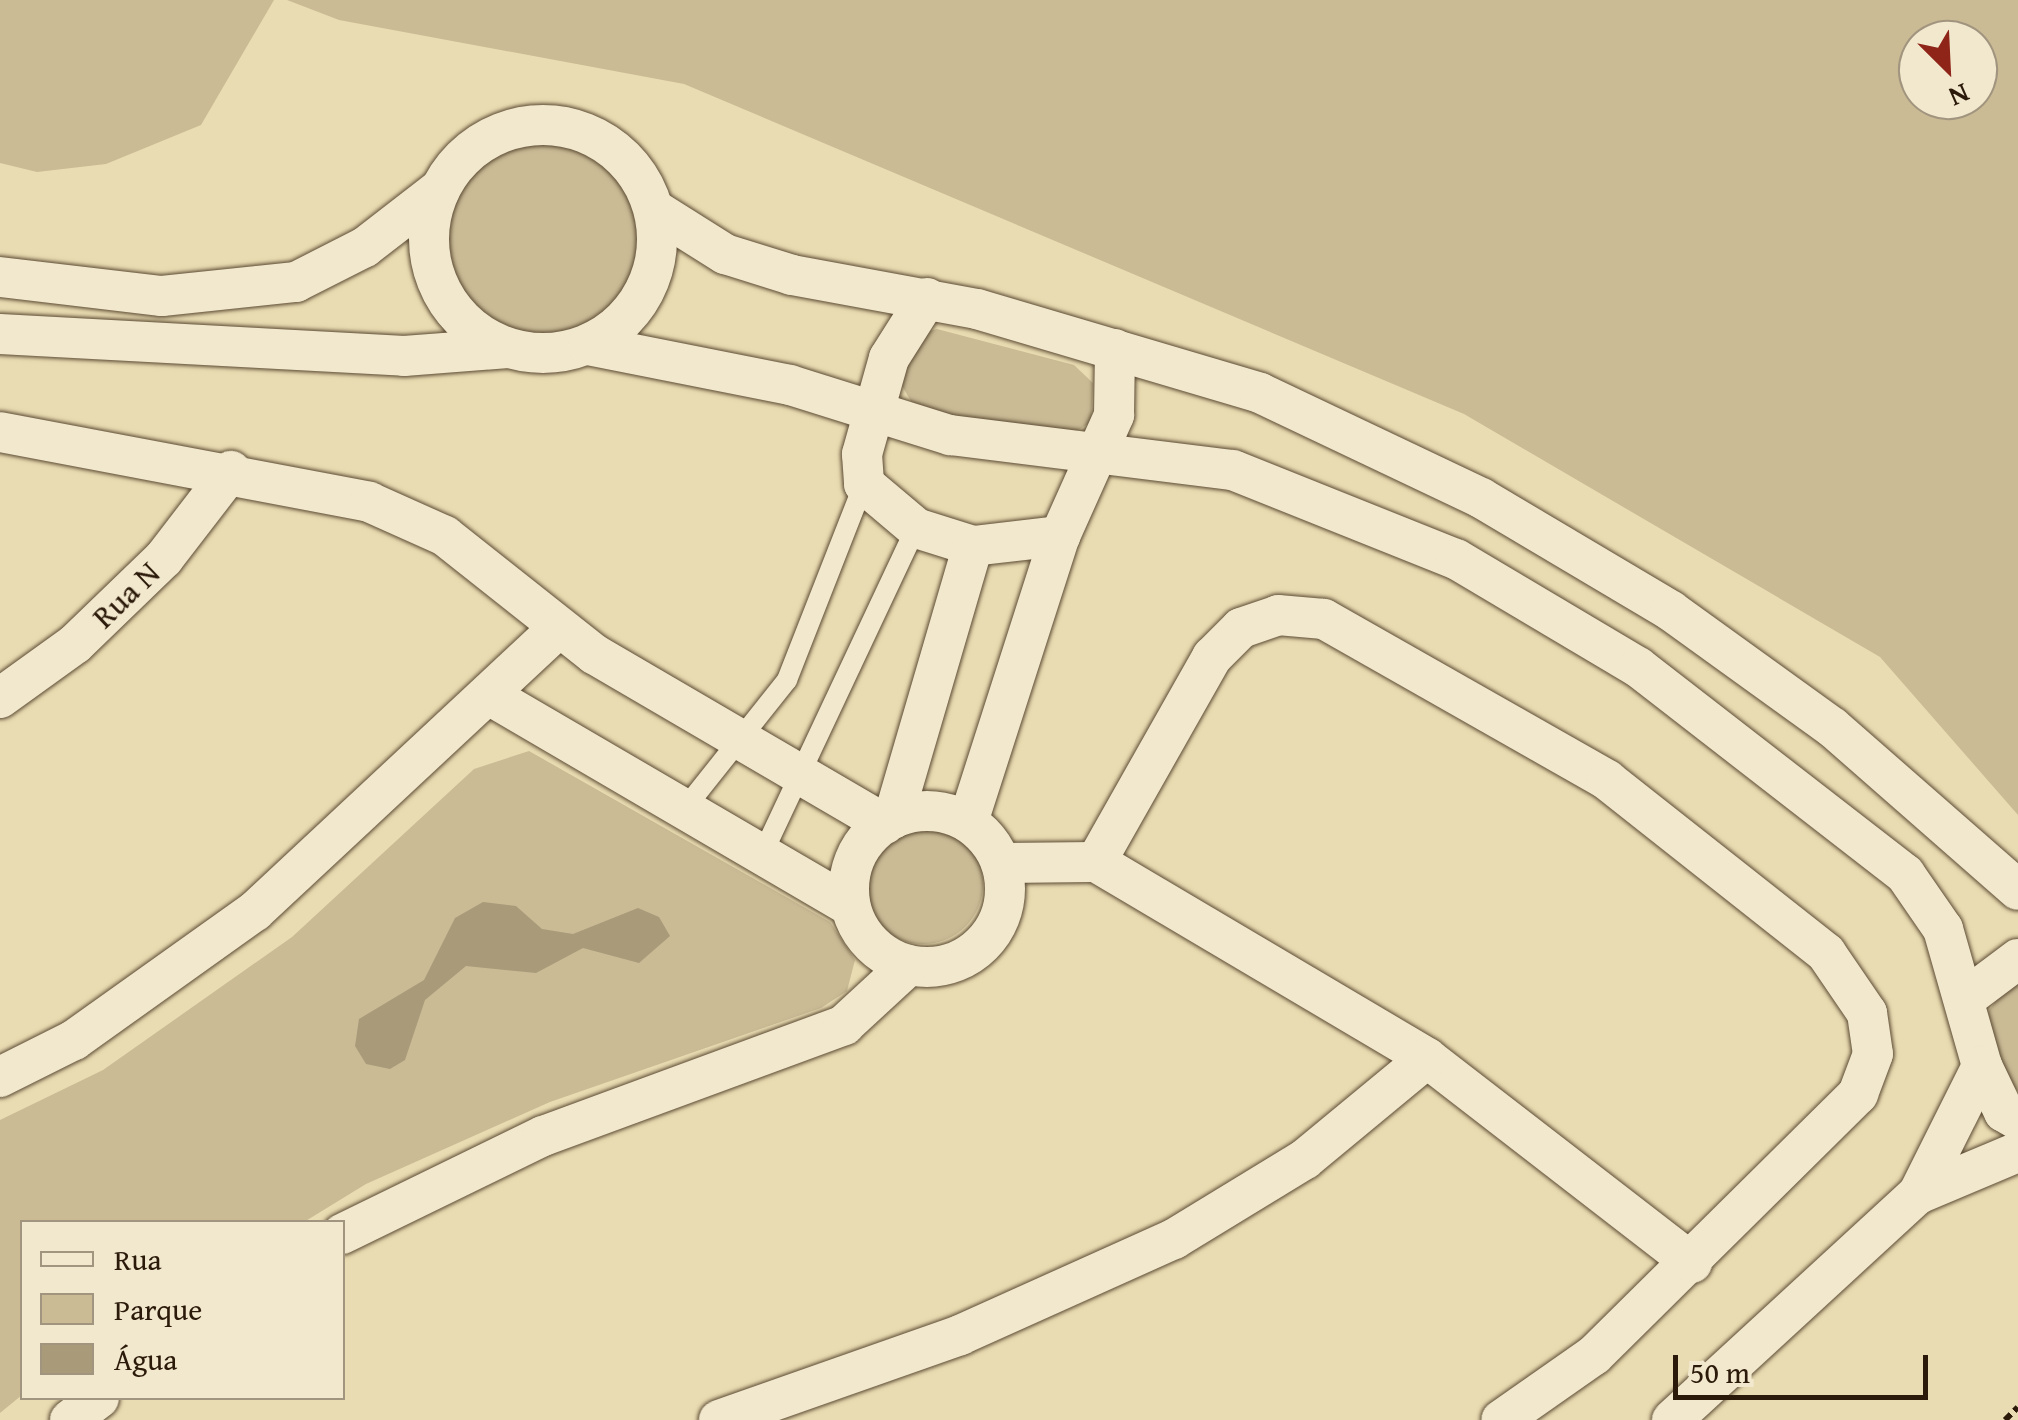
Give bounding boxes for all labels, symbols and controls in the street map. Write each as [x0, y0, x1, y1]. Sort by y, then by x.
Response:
north arrow [1898, 20, 1998, 120]
text: N [1943, 74, 1976, 119]
street label: Rua N [84, 554, 168, 636]
legend [20, 1220, 345, 1400]
text: Rua [114, 1237, 162, 1281]
text: Parque [114, 1287, 202, 1331]
scale bar [1678, 1335, 1933, 1397]
text: Água [114, 1337, 178, 1381]
text: 50 m [1690, 1350, 1750, 1394]

